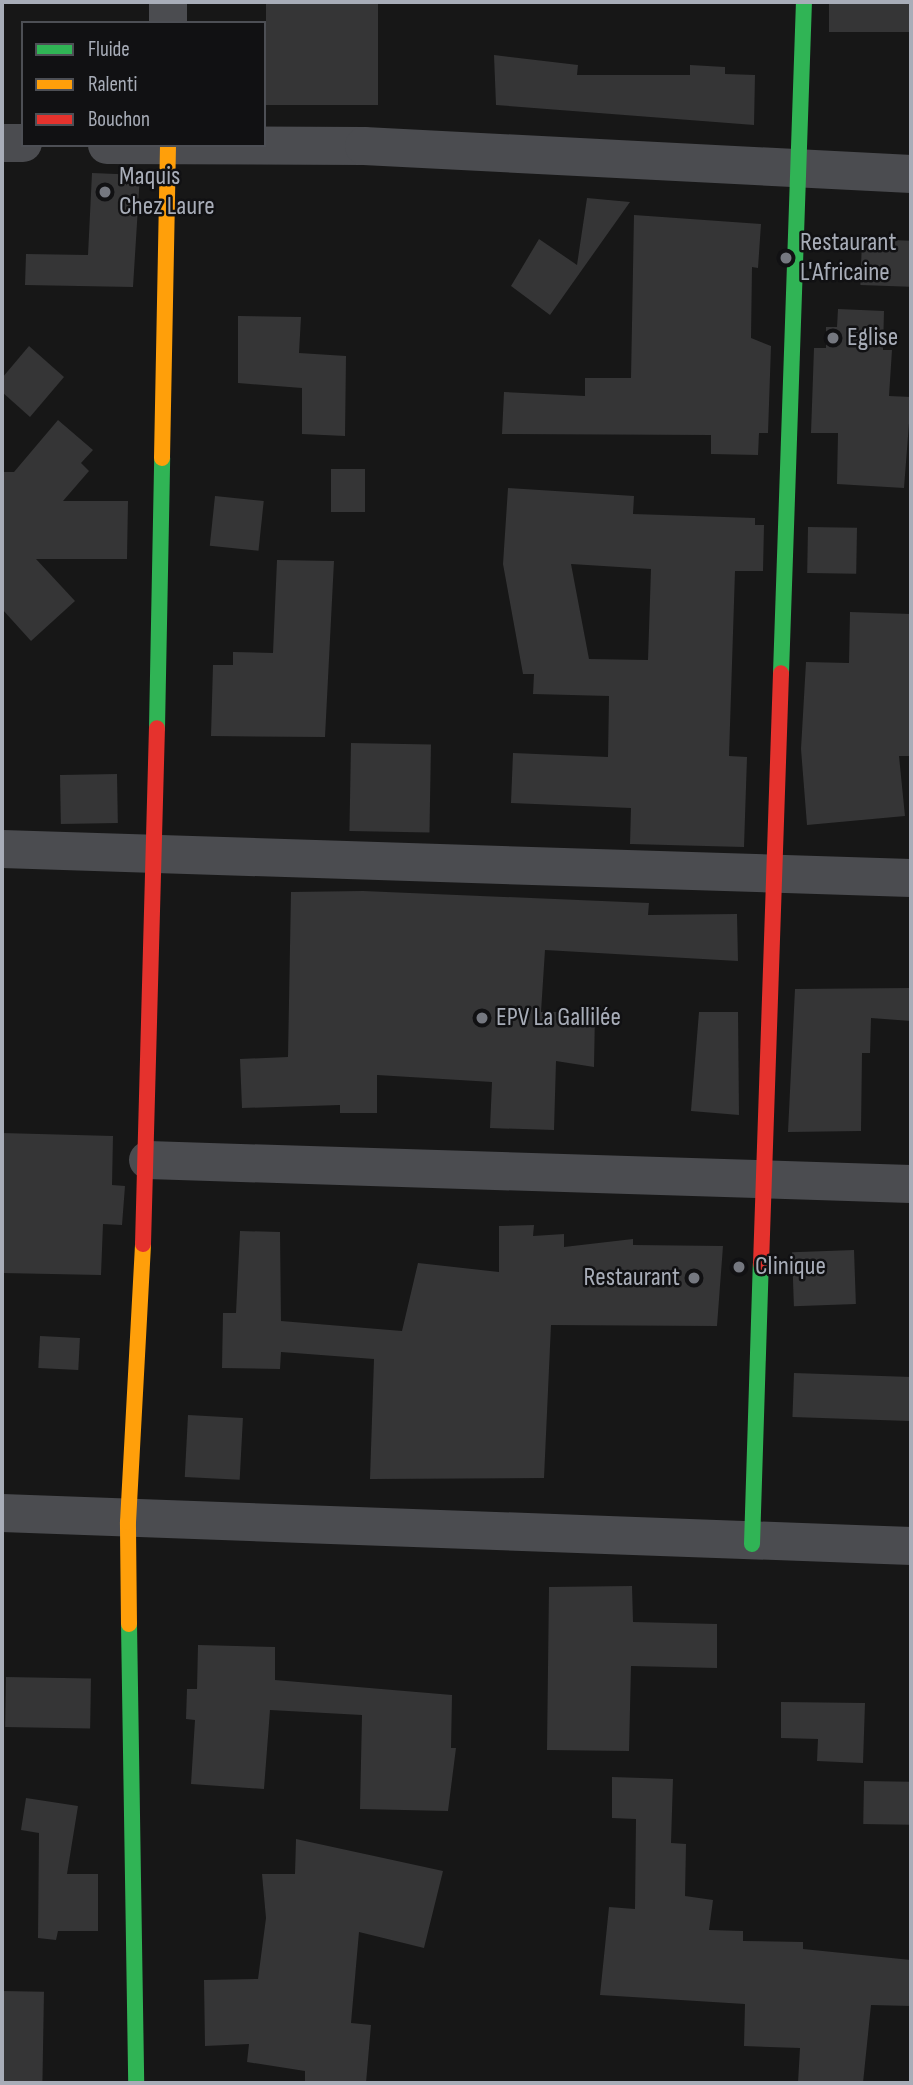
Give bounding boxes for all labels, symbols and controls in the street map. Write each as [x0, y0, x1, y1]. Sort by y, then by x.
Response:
legend [21, 21, 266, 147]
text: Fluide [88, 37, 130, 62]
text: Ralenti [88, 72, 137, 97]
text: Bouchon [88, 107, 150, 132]
place label: Maquis Chez Laure [119, 161, 215, 222]
marker: Maquis Chez Laure [97, 184, 113, 200]
place label: Restaurant L'Africaine [800, 227, 896, 288]
marker: Restaurant L'Africaine [778, 250, 794, 266]
place label: Eglise [847, 322, 898, 354]
marker: Eglise [825, 330, 841, 346]
place label: EPV La Gallilée [496, 1002, 621, 1034]
marker: EPV La Gallilée [474, 1010, 490, 1026]
place label: Clinique [755, 1251, 826, 1283]
marker: Clinique [729, 1257, 749, 1277]
place label: Restaurant [584, 1262, 680, 1294]
marker: Restaurant [686, 1270, 702, 1286]

